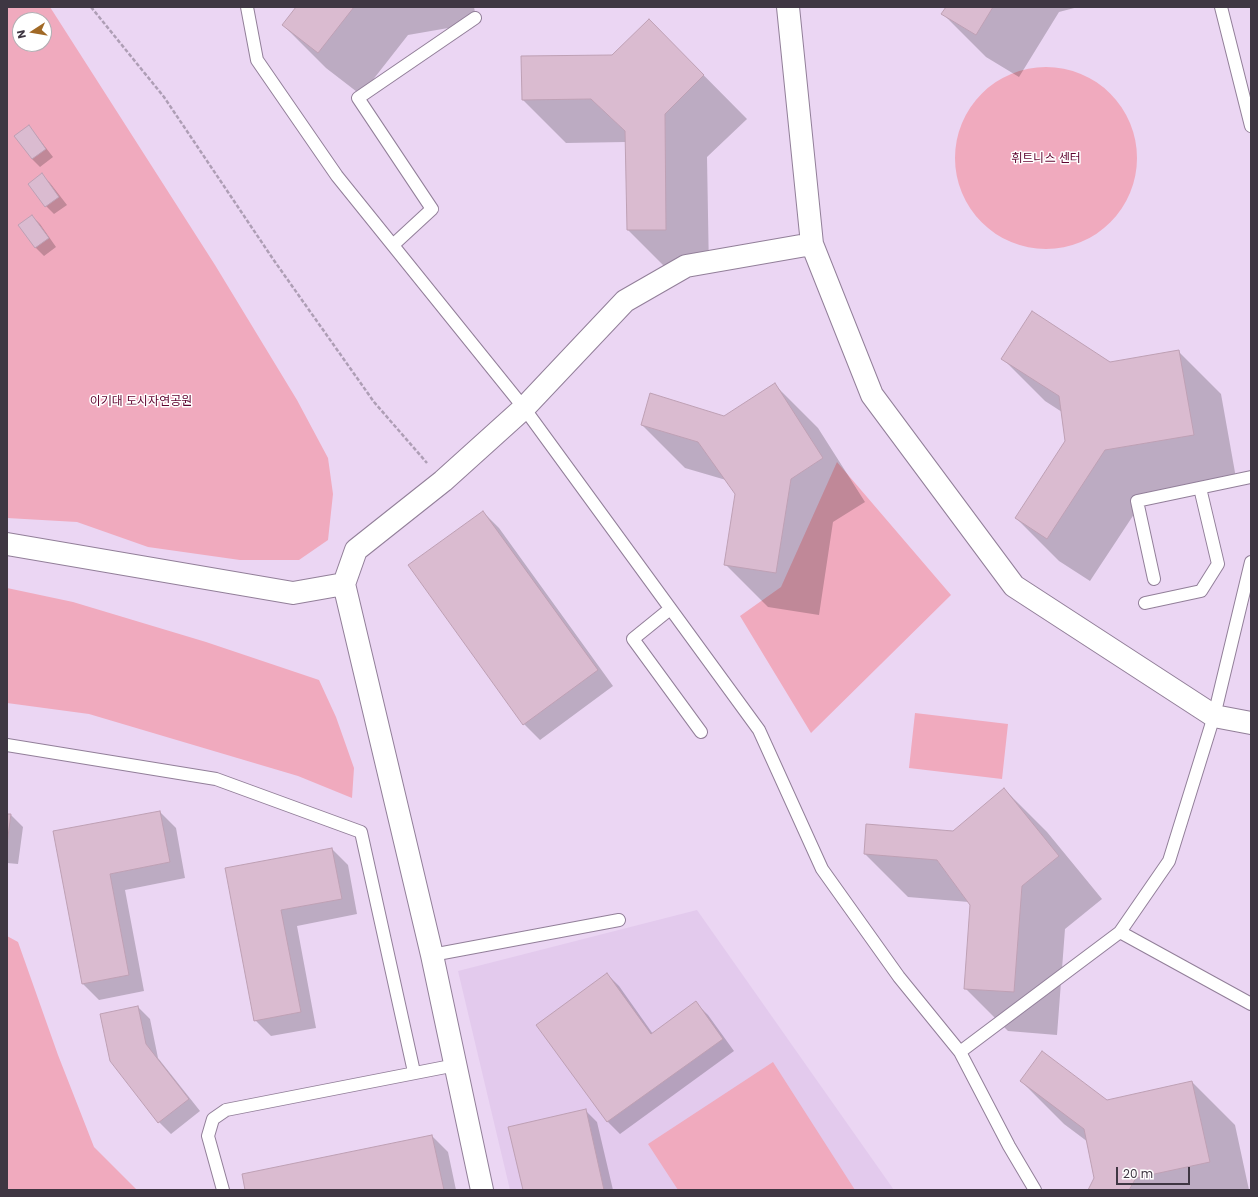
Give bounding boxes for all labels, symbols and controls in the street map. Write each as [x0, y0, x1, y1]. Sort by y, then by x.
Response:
north arrow [12, 12, 52, 52]
text: N [13, 29, 30, 40]
park label: 휘트니스 센터 [1011, 152, 1081, 166]
park label: 이기대 도시자연공원 [90, 395, 192, 409]
scale bar [1118, 1159, 1192, 1185]
text: 20 m [1123, 1165, 1153, 1182]

